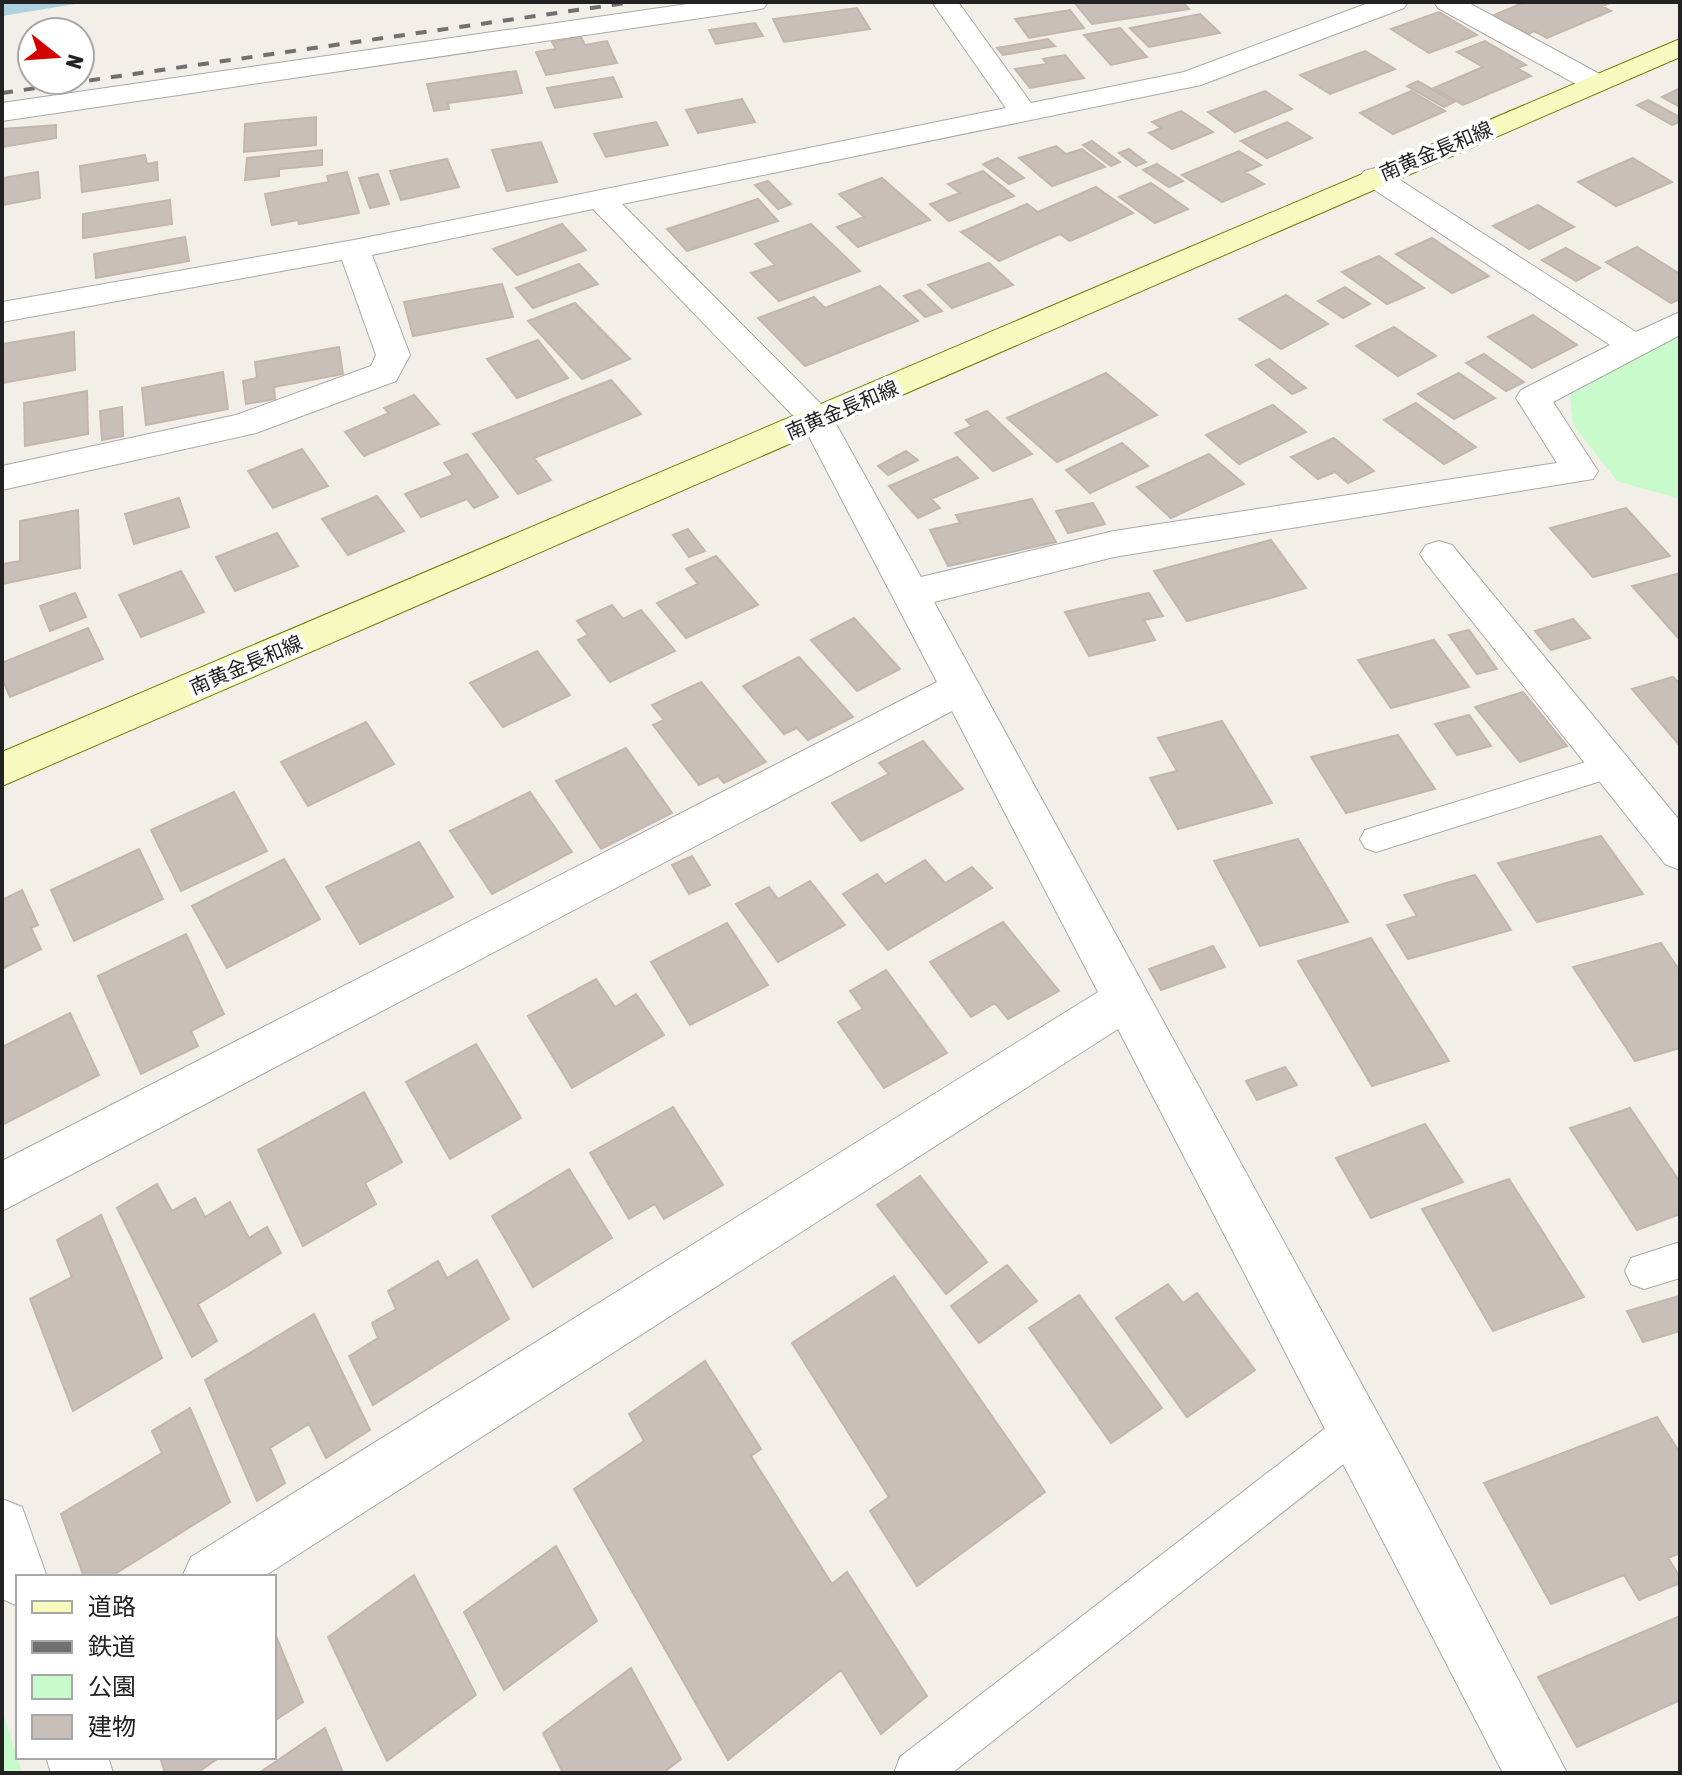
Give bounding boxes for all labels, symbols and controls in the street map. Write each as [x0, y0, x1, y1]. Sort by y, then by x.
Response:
north arrow [16, 16, 96, 96]
text: N [61, 52, 89, 72]
street label: 南黄金長和線 [1376, 117, 1496, 185]
street label: 南黄金長和線 [782, 376, 902, 444]
street label: 南黄金長和線 [186, 631, 306, 699]
legend [16, 1575, 276, 1759]
text: 道路 [88, 1593, 136, 1620]
text: 鉄道 [88, 1633, 136, 1660]
text: 公園 [88, 1673, 136, 1700]
text: 建物 [88, 1713, 136, 1740]

